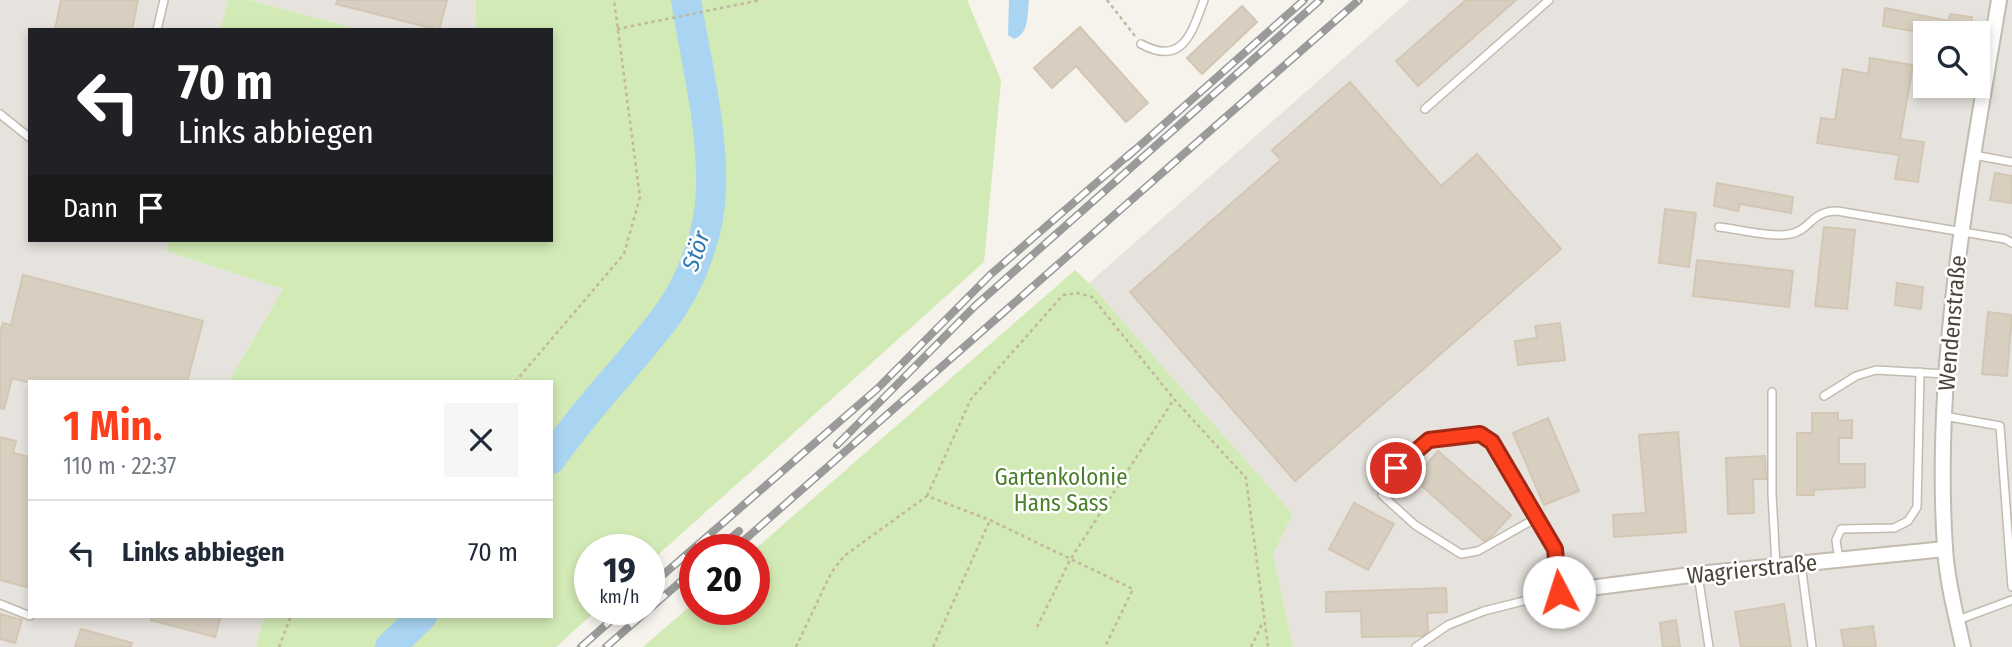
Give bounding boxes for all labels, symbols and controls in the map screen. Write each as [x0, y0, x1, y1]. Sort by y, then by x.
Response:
map controls [1913, 21, 1990, 98]
button: search [1913, 21, 1990, 98]
text: 70 m [178, 53, 273, 112]
icon: left [63, 56, 154, 147]
text: Links abbiegen [178, 113, 374, 151]
icon: arrive [132, 189, 170, 227]
text: Dann [63, 193, 118, 224]
water label: Stör [676, 227, 716, 275]
street label: Wendenstraße [1932, 254, 1972, 392]
text: 1 Min. [63, 401, 162, 451]
button: close [444, 403, 518, 477]
pin [1366, 438, 1426, 498]
icon: arrive [1377, 449, 1415, 487]
text: 110 m · 22:37 [63, 452, 176, 480]
park label: Gartenkolonie Hans Sass [994, 463, 1128, 517]
icon: left [63, 534, 101, 572]
speed limit sign: 20 [679, 534, 770, 625]
text: Links abbiegen [122, 537, 285, 568]
text: 70 m [468, 537, 518, 568]
street label: Wagrierstraße [1685, 548, 1819, 590]
text: 19 [603, 549, 636, 591]
position arrow [1522, 555, 1596, 629]
text: km/h [599, 586, 640, 608]

